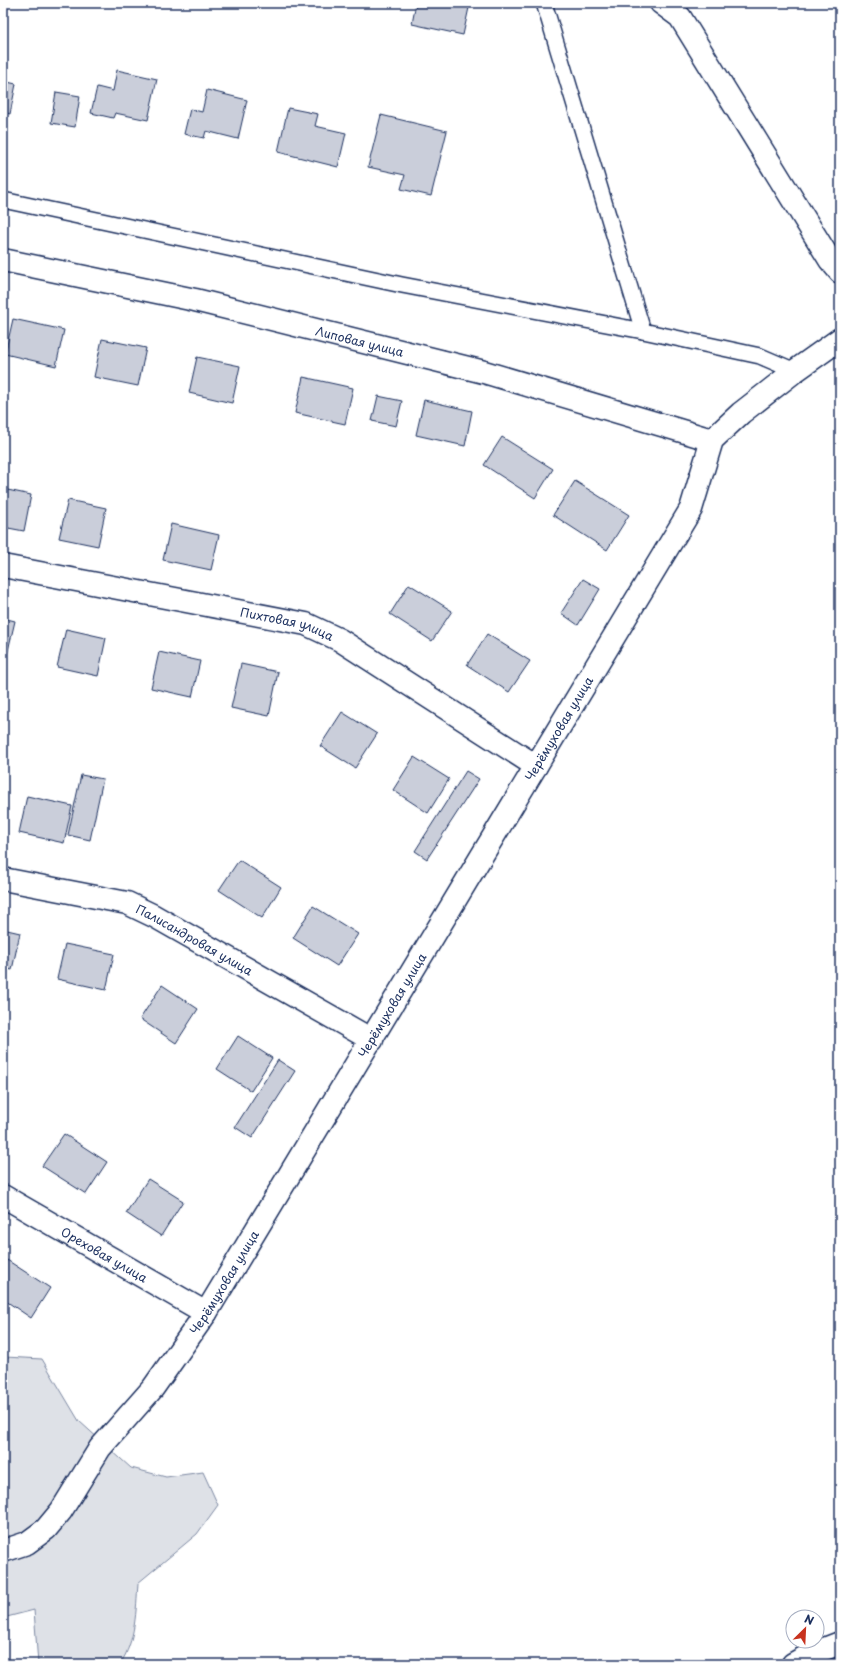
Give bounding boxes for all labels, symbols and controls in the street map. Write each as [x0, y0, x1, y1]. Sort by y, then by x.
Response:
street label: Липовая улица [314, 321, 406, 361]
street label: Пихтовая улица [239, 603, 337, 645]
street label: Черёмуховая улица [520, 672, 597, 784]
street label: Палисандровая улица [133, 900, 257, 980]
street label: Черёмуховая улица [353, 949, 431, 1061]
street label: Ореховая улица [58, 1222, 151, 1287]
street label: Черёмуховая улица [185, 1226, 263, 1338]
north arrow [785, 1609, 825, 1649]
text: N [802, 1610, 817, 1629]

